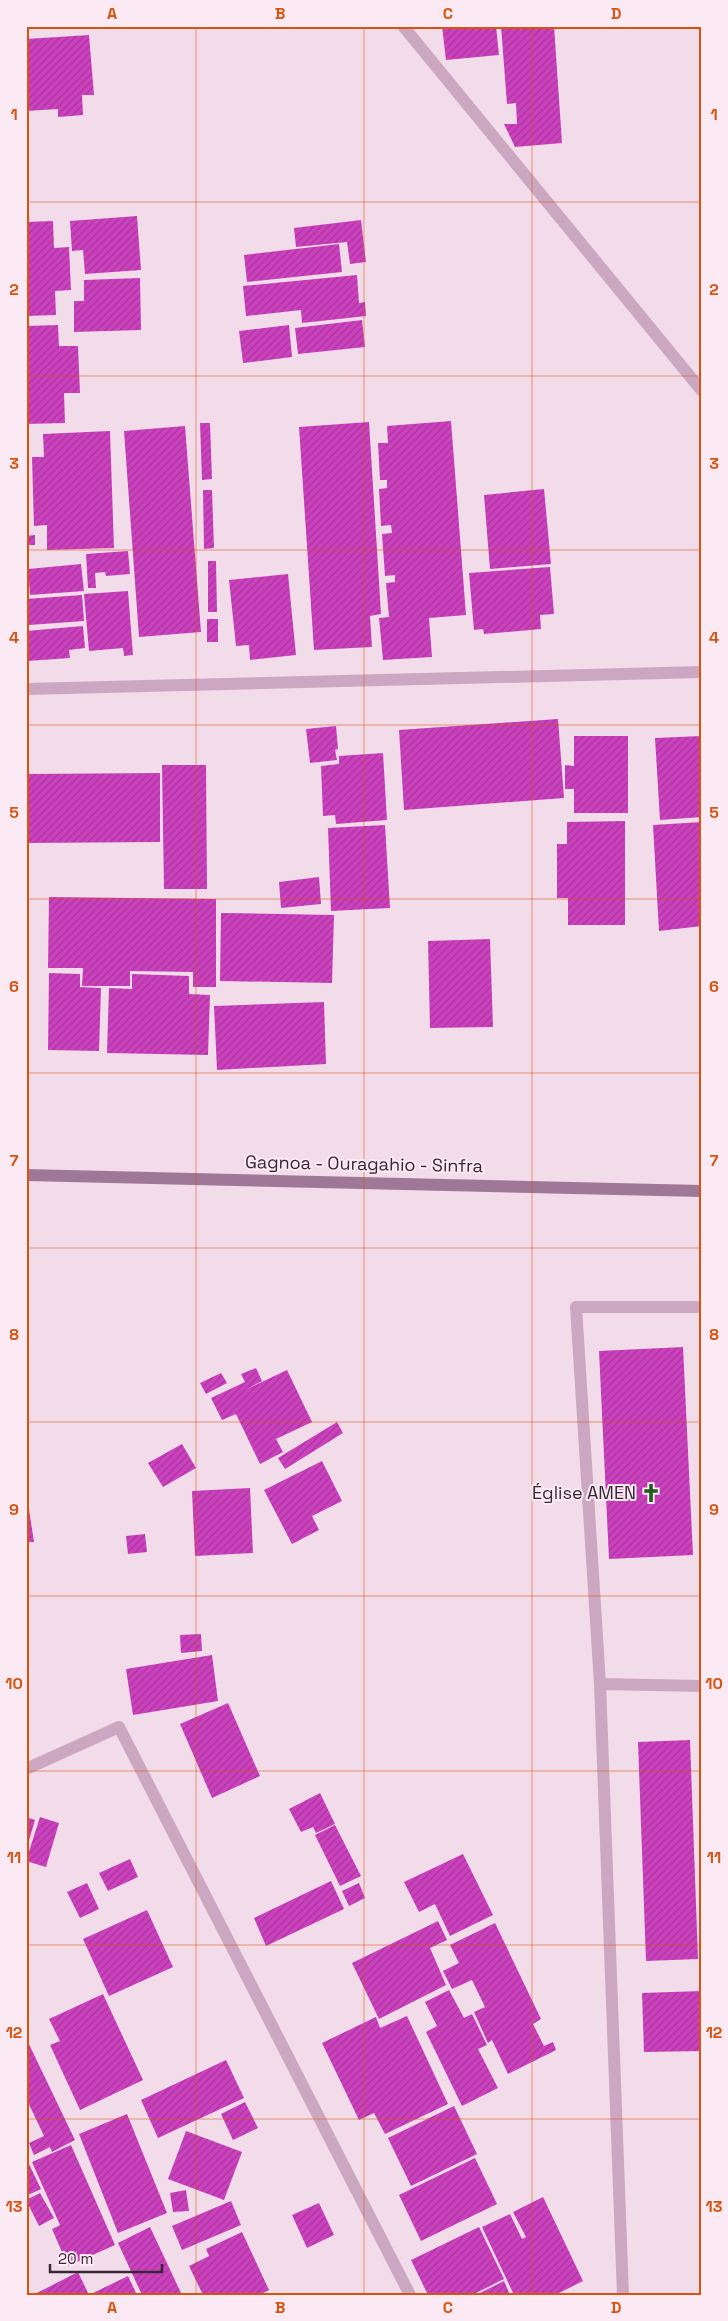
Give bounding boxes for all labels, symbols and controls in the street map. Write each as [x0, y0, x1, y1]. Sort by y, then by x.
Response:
text: A [107, 3, 117, 24]
text: B [275, 3, 285, 24]
text: C [443, 3, 453, 24]
text: D [611, 3, 621, 24]
text: 1 [10, 104, 18, 125]
text: 1 [710, 104, 718, 125]
text: 2 [9, 279, 19, 300]
text: 2 [709, 279, 719, 300]
text: 3 [9, 453, 19, 474]
text: 3 [709, 453, 719, 474]
text: 4 [9, 627, 19, 648]
text: 4 [709, 627, 719, 648]
text: 5 [9, 802, 19, 823]
text: 5 [709, 802, 719, 823]
text: 6 [9, 976, 19, 997]
text: 6 [709, 976, 719, 997]
text: 7 [10, 1150, 19, 1171]
street label: Gagnoa - Ouragahio - Sinfra [245, 1150, 483, 1177]
text: 7 [710, 1150, 719, 1171]
text: 8 [9, 1324, 19, 1345]
text: 8 [709, 1324, 719, 1345]
place label: Église AMEN [532, 1481, 636, 1504]
church icon: Église AMEN [640, 1482, 662, 1504]
text: 9 [9, 1499, 19, 1520]
text: 9 [709, 1499, 719, 1520]
text: 10 [5, 1673, 23, 1694]
text: 10 [705, 1673, 723, 1694]
text: 11 [7, 1847, 21, 1868]
text: 11 [707, 1847, 721, 1868]
text: 12 [6, 2022, 22, 2043]
text: 12 [706, 2022, 722, 2043]
text: 13 [6, 2196, 23, 2217]
text: 13 [706, 2196, 723, 2217]
scale bar [50, 2241, 162, 2273]
text: 20 m [58, 2249, 93, 2268]
text: A [107, 2297, 117, 2318]
text: B [275, 2297, 285, 2318]
text: C [443, 2297, 453, 2318]
text: D [611, 2297, 621, 2318]

